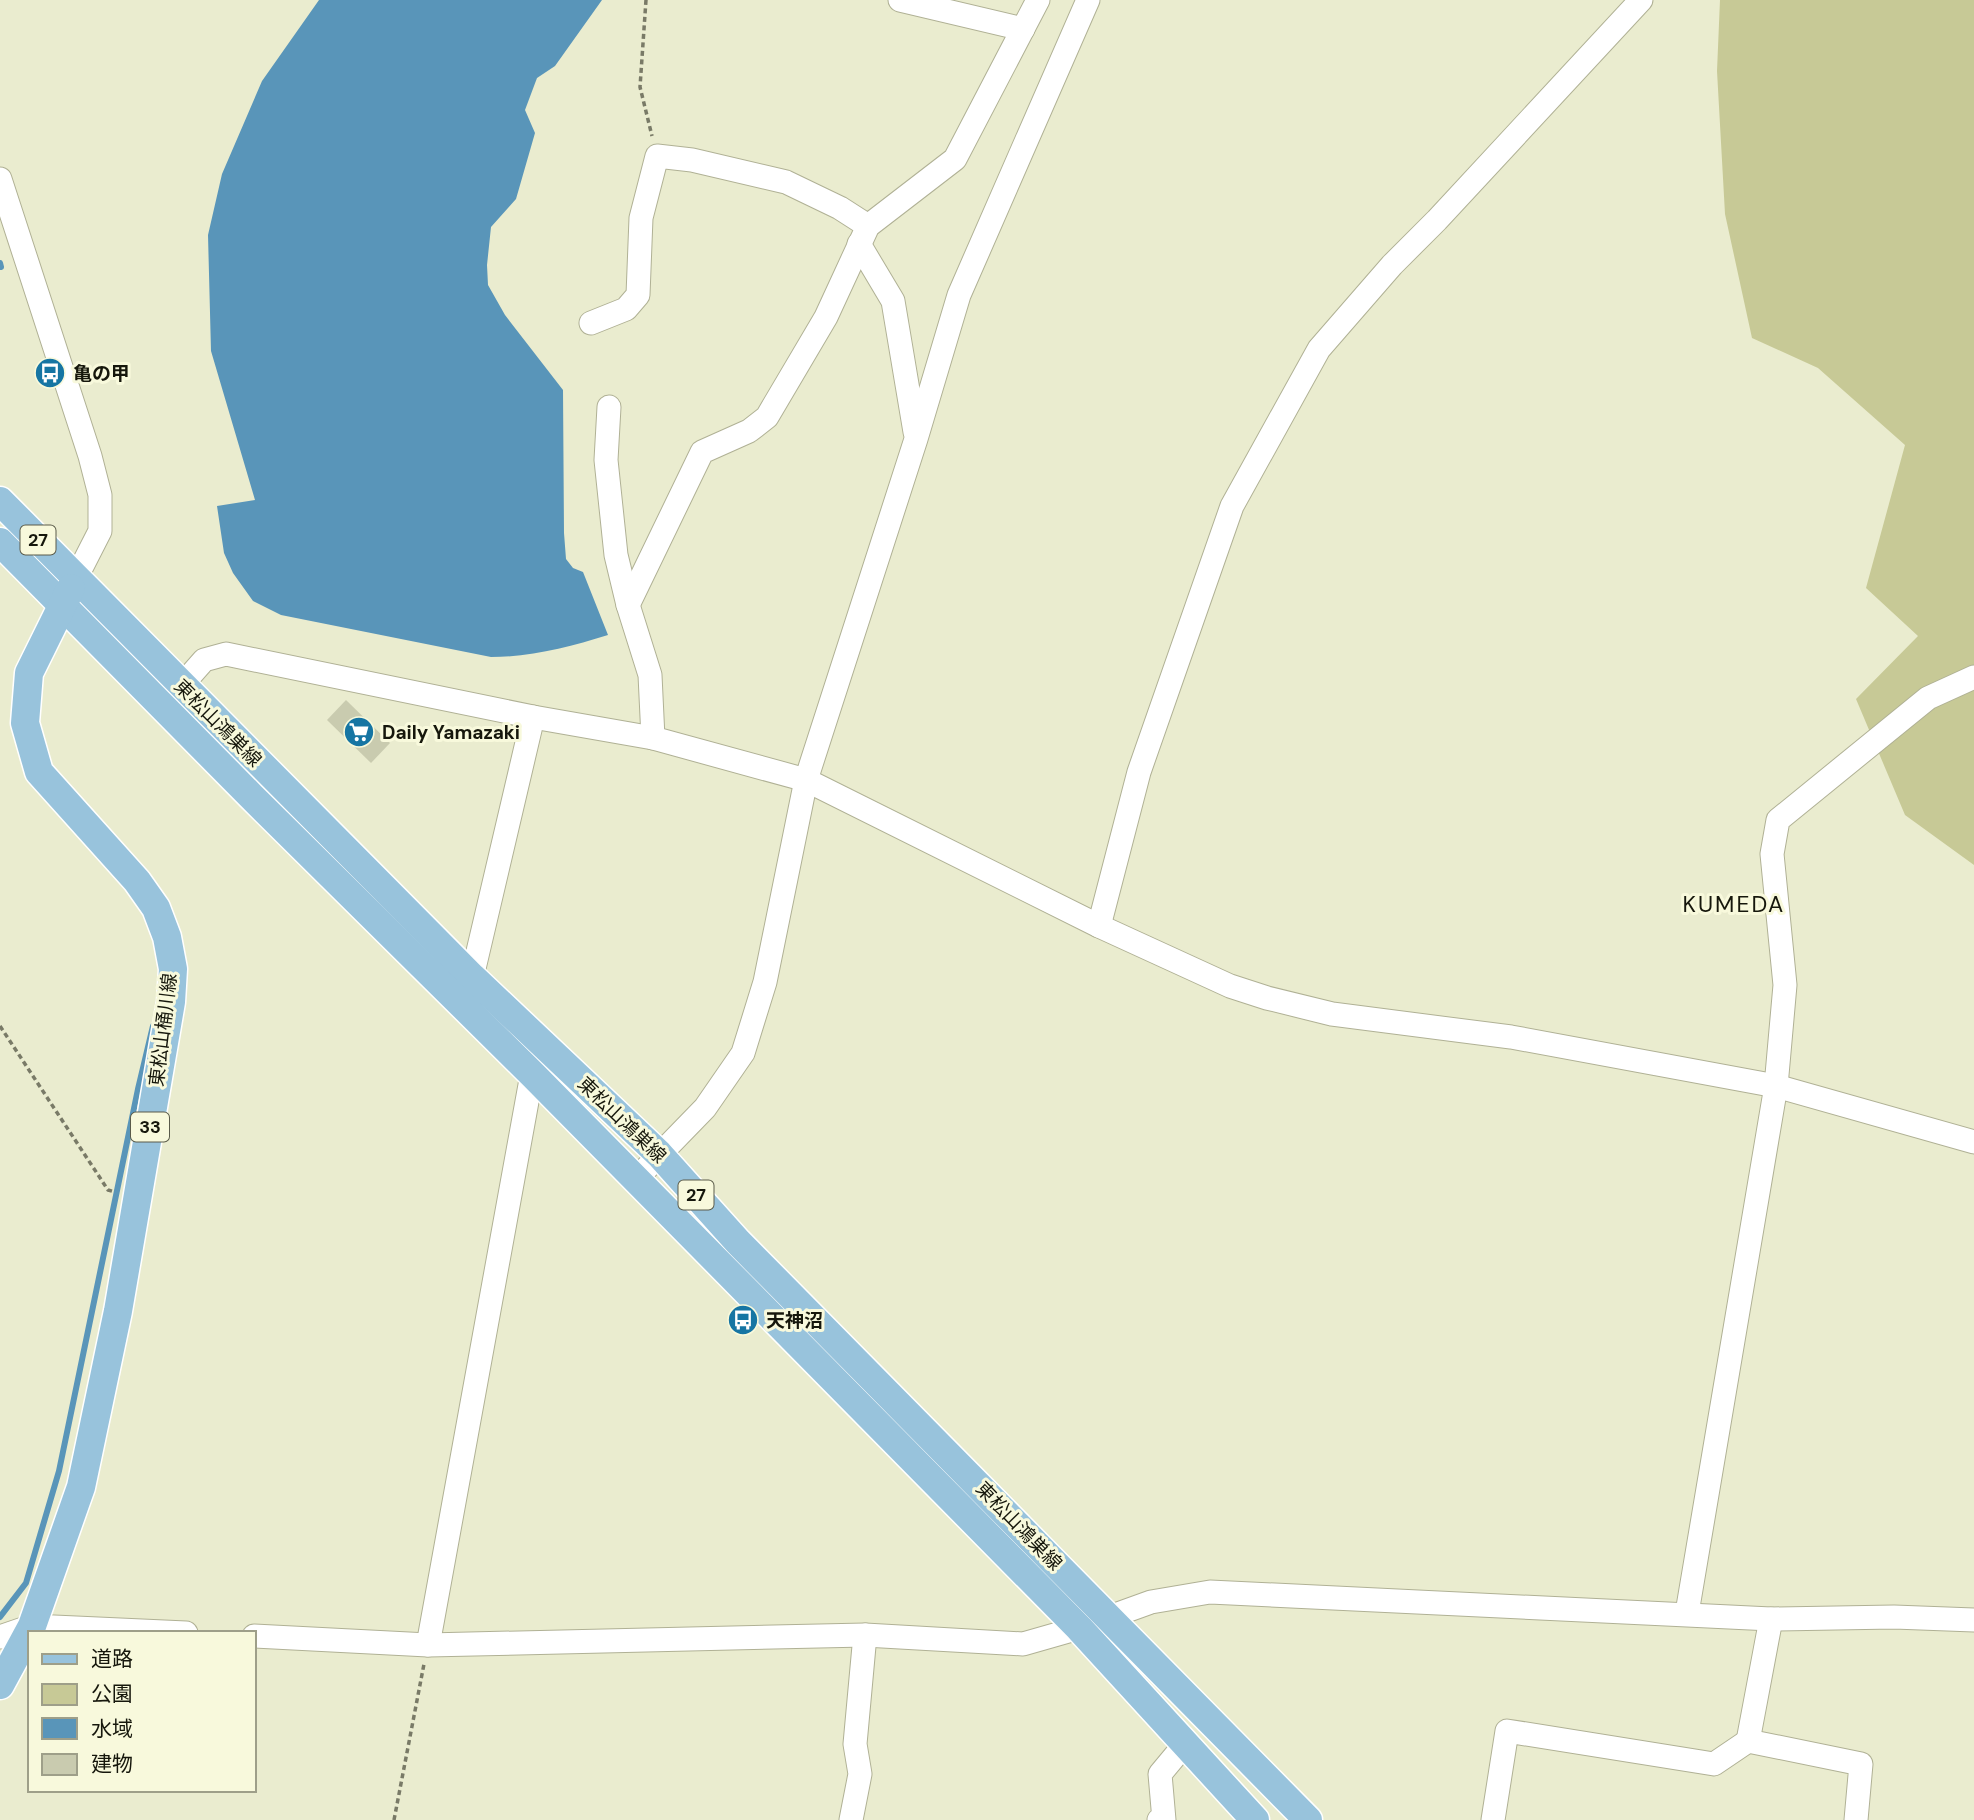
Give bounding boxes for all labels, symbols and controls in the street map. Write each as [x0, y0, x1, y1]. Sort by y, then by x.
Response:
bus stop icon: 亀の甲 [33, 356, 67, 390]
place label: 亀の甲 [73, 361, 130, 386]
road number: 27 [20, 526, 56, 554]
street label: 東松山鴻巣線 [169, 674, 267, 772]
supermarket icon: Daily Yamazaki [342, 715, 376, 749]
place label: Daily Yamazaki [382, 720, 520, 745]
district label: KUMEDA [1683, 889, 1785, 919]
street label: 東松山桶川線 [144, 972, 182, 1088]
street label: 東松山鴻巣線 [572, 1071, 672, 1169]
road number: 33 [131, 1112, 169, 1142]
road number: 27 [678, 1180, 714, 1210]
bus stop icon: 天神沼 [726, 1303, 760, 1337]
place label: 天神沼 [766, 1308, 823, 1333]
street label: 東松山鴻巣線 [970, 1476, 1068, 1576]
legend [28, 1631, 256, 1792]
text: 道路 [91, 1645, 133, 1673]
text: 公園 [91, 1680, 133, 1708]
text: 水域 [91, 1715, 133, 1743]
text: 建物 [91, 1750, 133, 1778]

